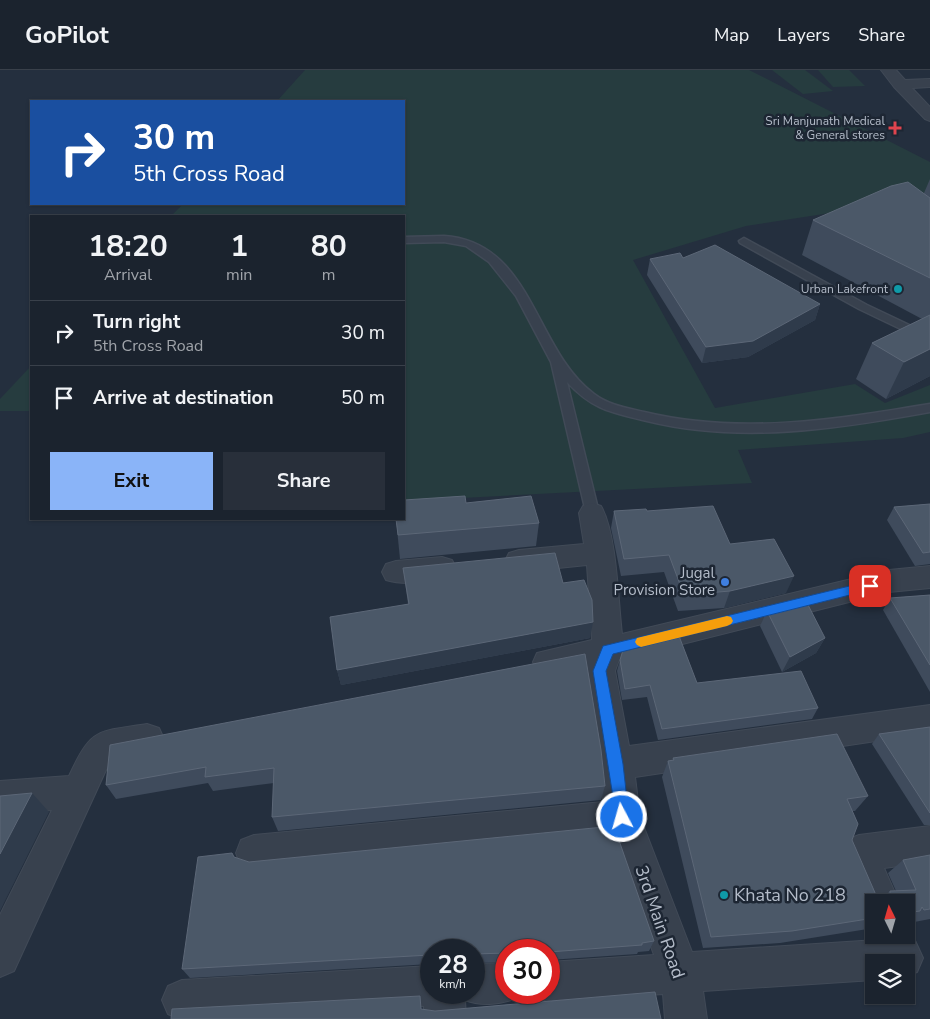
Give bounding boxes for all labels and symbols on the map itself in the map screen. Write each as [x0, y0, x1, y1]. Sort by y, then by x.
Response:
place label: Sri Manjunath Medical & General stores [765, 113, 885, 143]
marker: Sri Manjunath Medical & General stores [889, 122, 901, 134]
place label: Urban Lakefront [801, 281, 889, 297]
marker: Urban Lakefront [892, 283, 904, 295]
place label: Jugal Provision Store [614, 563, 716, 600]
pin [849, 565, 891, 607]
marker: Jugal Provision Store [719, 576, 731, 588]
position arrow [595, 790, 647, 842]
street label: 3rd Main Road [629, 862, 691, 982]
place label: Khata No 218 [734, 883, 846, 907]
marker: Khata No 218 [718, 889, 730, 901]
north arrow [865, 894, 915, 944]
speed limit sign: 30 [495, 939, 560, 1004]

